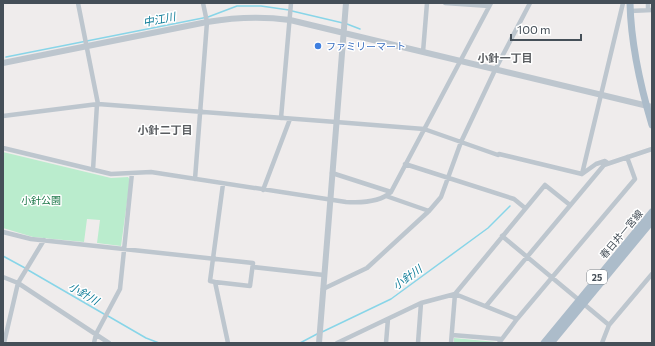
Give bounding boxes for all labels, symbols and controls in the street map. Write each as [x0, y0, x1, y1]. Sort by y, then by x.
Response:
water label: 中江川 [142, 9, 177, 29]
scale bar [511, 16, 581, 42]
text: 100 m [517, 22, 551, 36]
place label: ファミリーマート [326, 40, 406, 52]
marker: ファミリーマート [313, 41, 323, 51]
district label: 小針一丁目 [478, 51, 533, 64]
district label: 小針二丁目 [138, 123, 193, 136]
park label: 小針公園 [21, 194, 61, 206]
street label: 春日井一宮線 [597, 207, 645, 261]
water label: 小針川 [390, 261, 425, 292]
road number: 25 [587, 270, 607, 284]
water label: 小針川 [66, 279, 102, 307]

